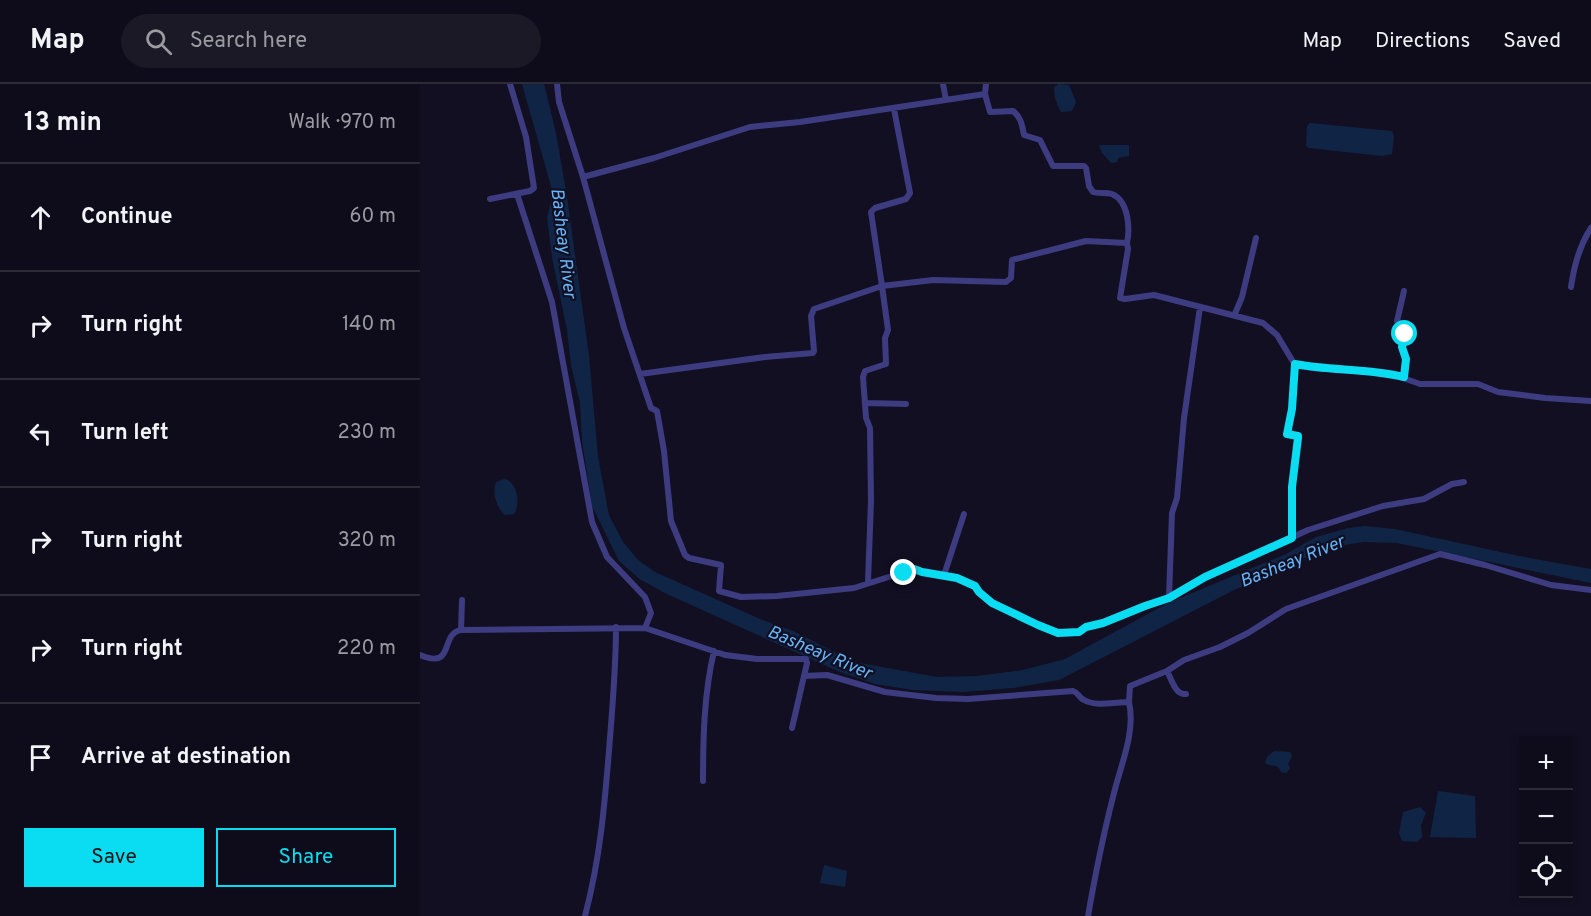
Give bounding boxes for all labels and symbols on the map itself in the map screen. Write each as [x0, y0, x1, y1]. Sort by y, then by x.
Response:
water label: Basheay River [544, 187, 581, 302]
route start [1391, 320, 1417, 346]
water label: Basheay River [1237, 530, 1350, 594]
route end [890, 559, 916, 585]
water label: Basheay River [764, 621, 877, 686]

